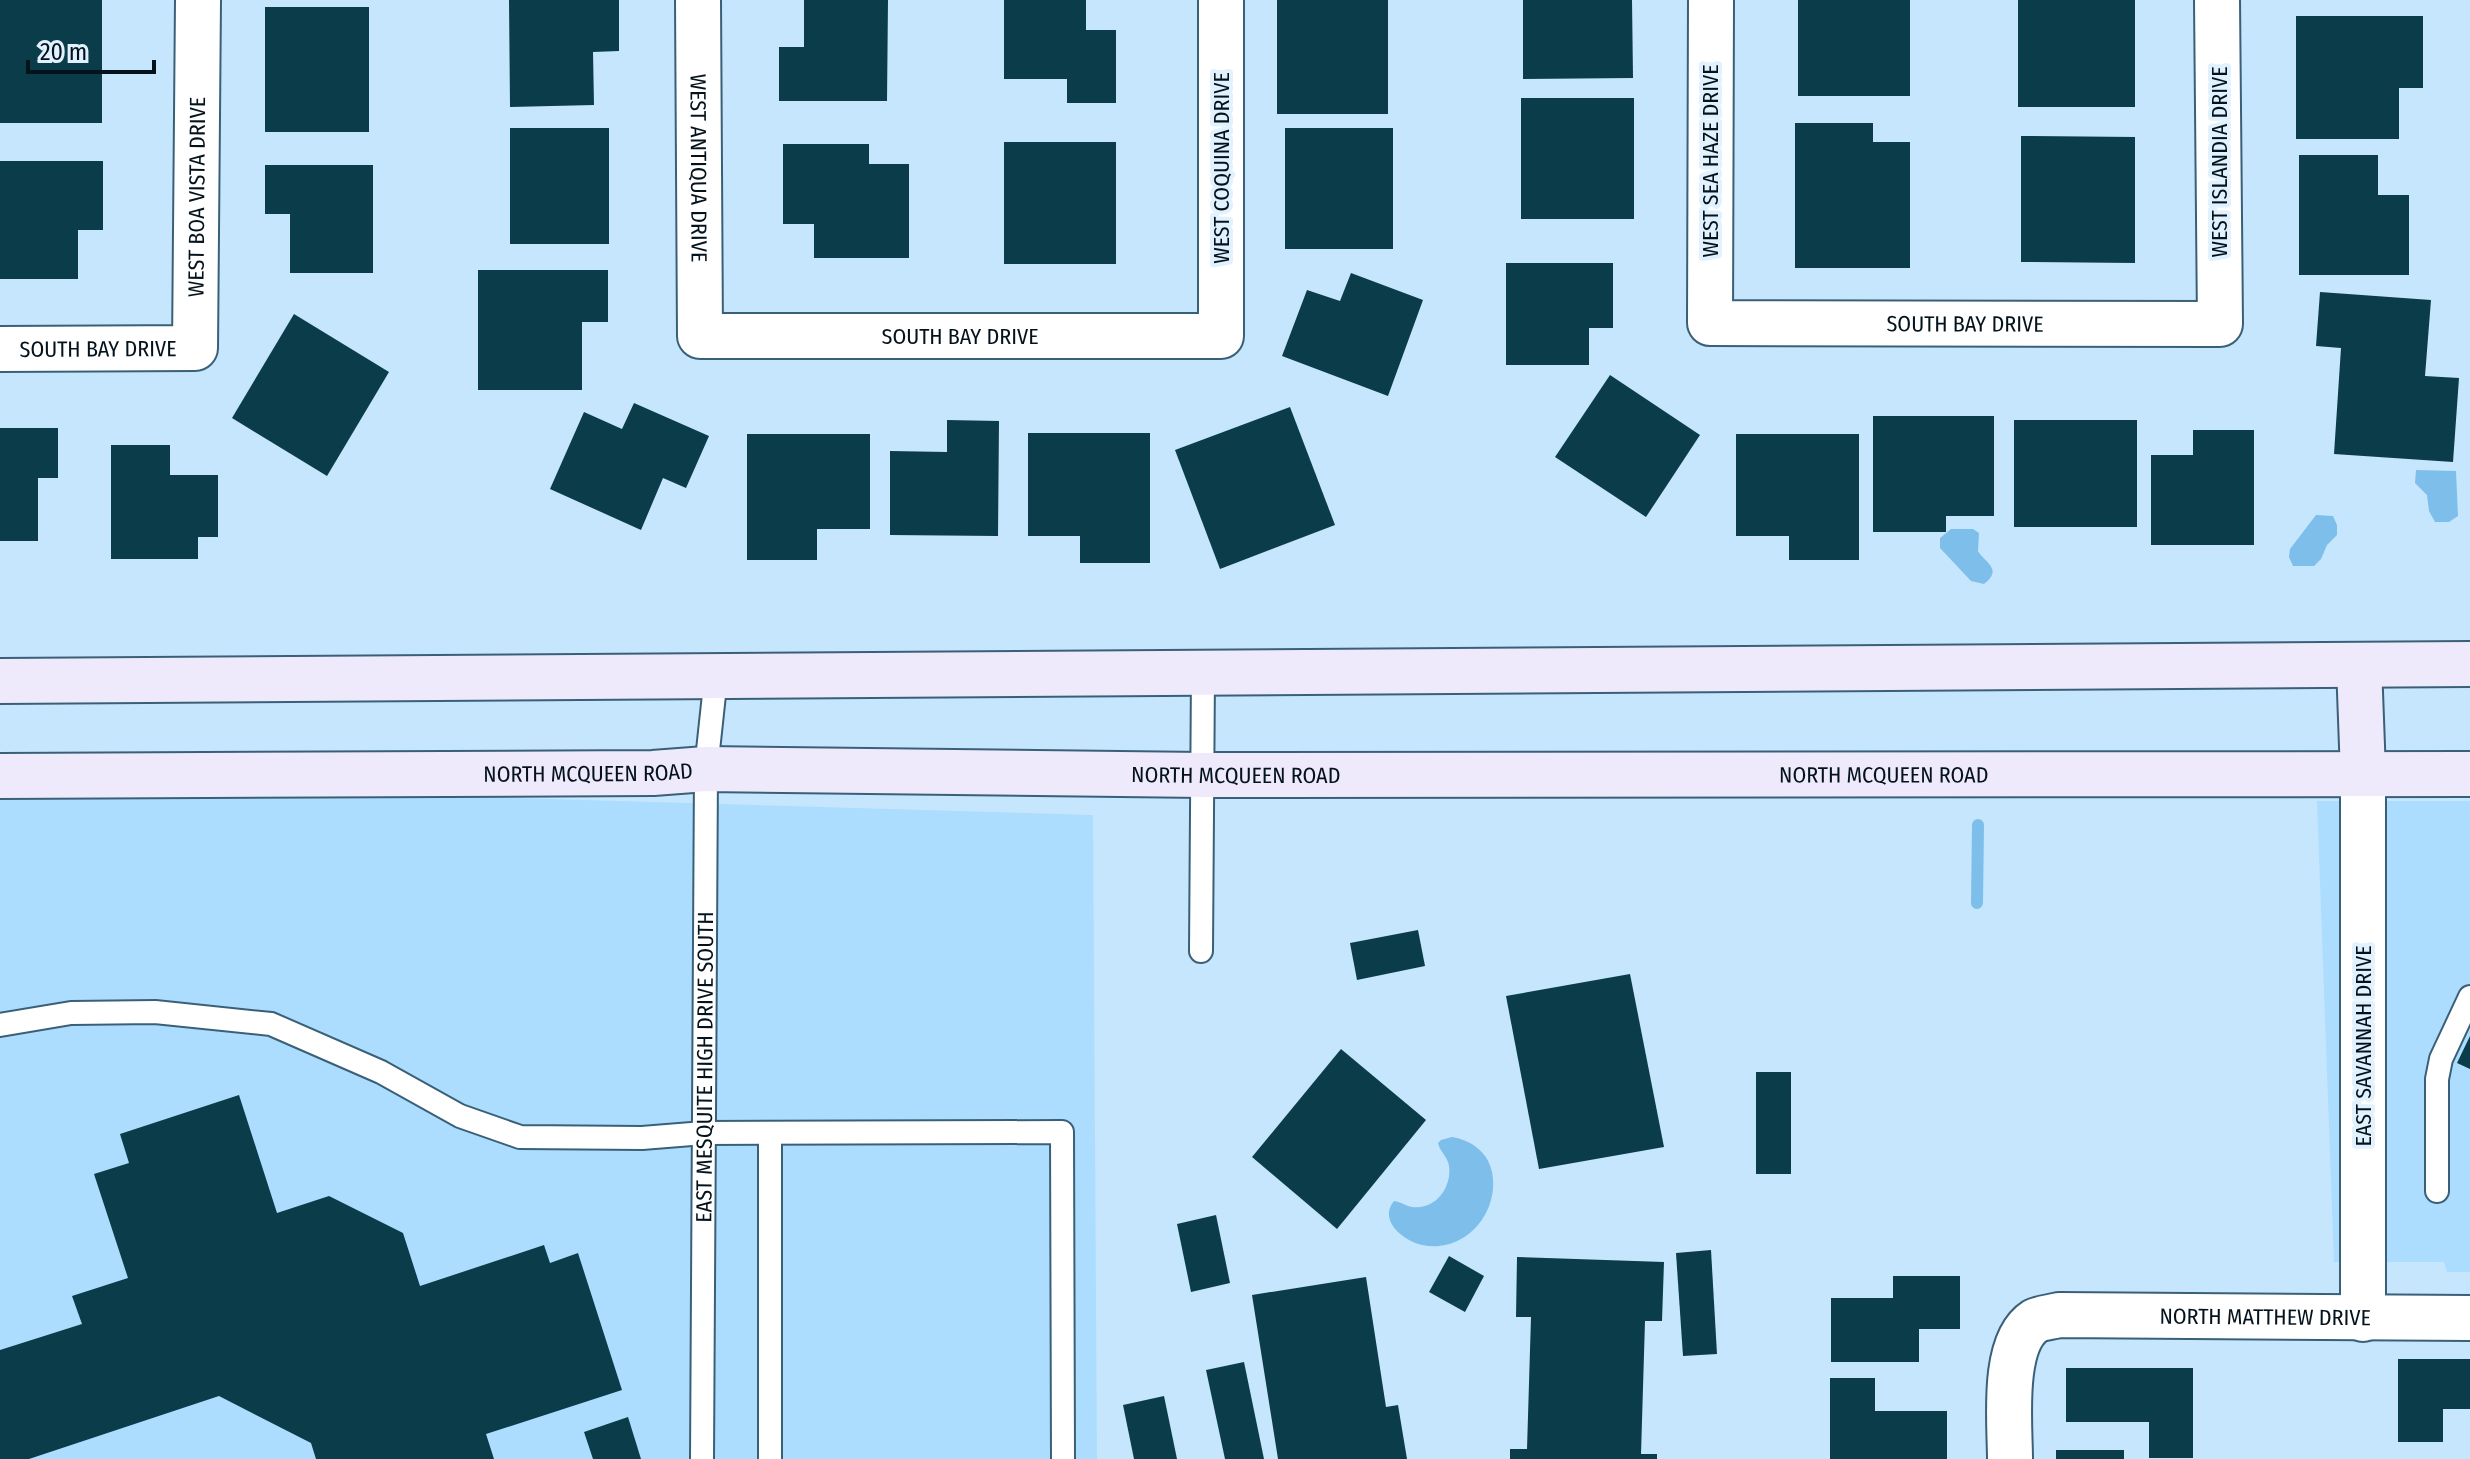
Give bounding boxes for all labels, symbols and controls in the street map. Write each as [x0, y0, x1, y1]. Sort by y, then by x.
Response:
scale bar [28, 24, 154, 74]
text: 20 m [40, 38, 87, 66]
street label: WEST SEA HAZE DRIVE [1697, 64, 1724, 258]
street label: WEST ISLANDIA DRIVE [2206, 66, 2233, 258]
street label: WEST COQUINA DRIVE [1208, 72, 1235, 264]
street label: WEST ANTIQUA DRIVE [685, 74, 713, 262]
street label: WEST BOA VISTA DRIVE [182, 97, 211, 297]
street label: SOUTH BAY DRIVE [1886, 310, 2044, 337]
street label: SOUTH BAY DRIVE [881, 323, 1039, 350]
street label: SOUTH BAY DRIVE [19, 335, 177, 362]
street label: NORTH MCQUEEN ROAD [483, 757, 694, 787]
street label: NORTH MCQUEEN ROAD [1131, 761, 1341, 789]
street label: NORTH MCQUEEN ROAD [1779, 761, 1989, 788]
street label: EAST MESQUITE HIGH DRIVE SOUTH [690, 911, 719, 1223]
street label: EAST SAVANNAH DRIVE [2350, 945, 2377, 1147]
street label: NORTH MATTHEW DRIVE [2159, 1302, 2371, 1331]

